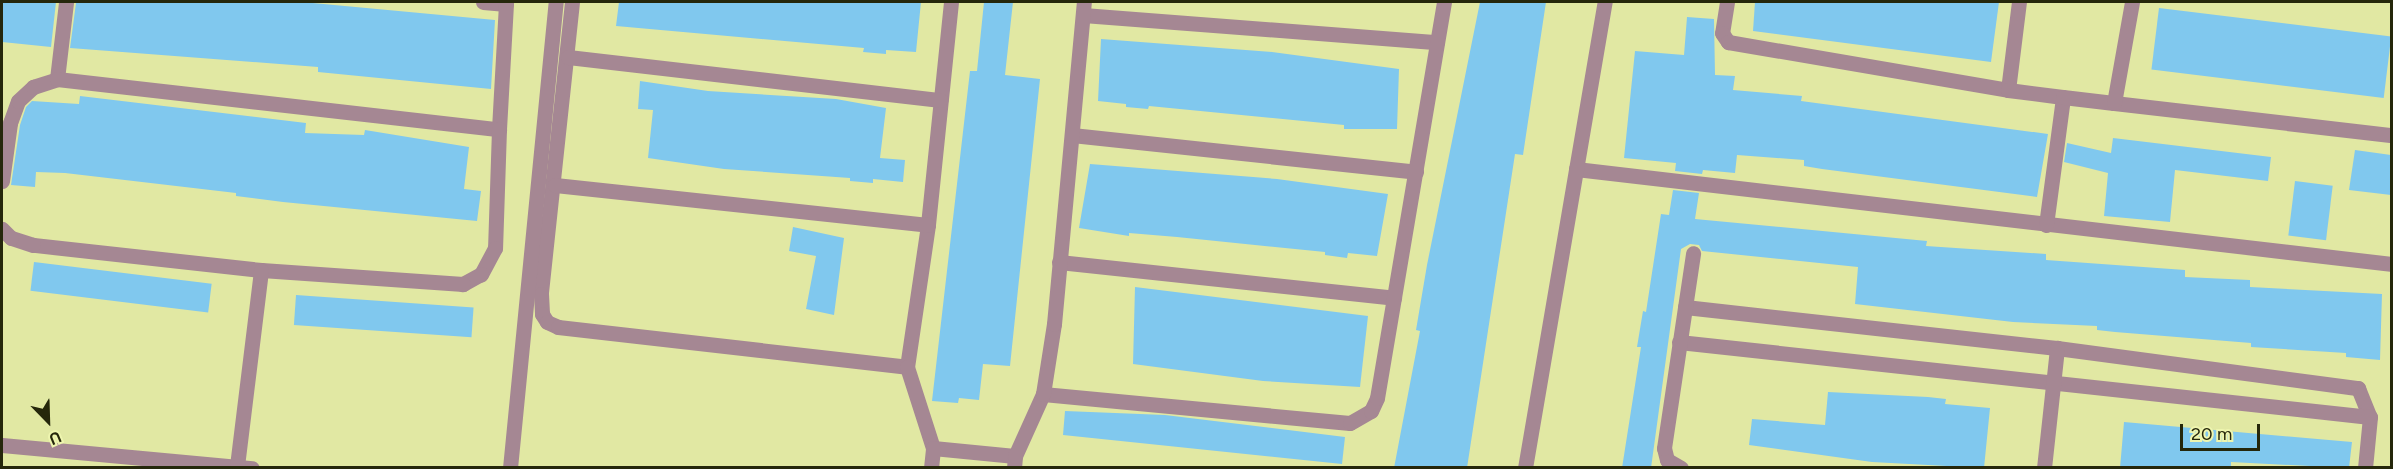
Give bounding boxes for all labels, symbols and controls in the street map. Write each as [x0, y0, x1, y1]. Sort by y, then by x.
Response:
north arrow [18, 391, 78, 451]
scale bar [2183, 412, 2262, 450]
text: 20 m [2191, 423, 2232, 445]
text: U [46, 427, 64, 449]

